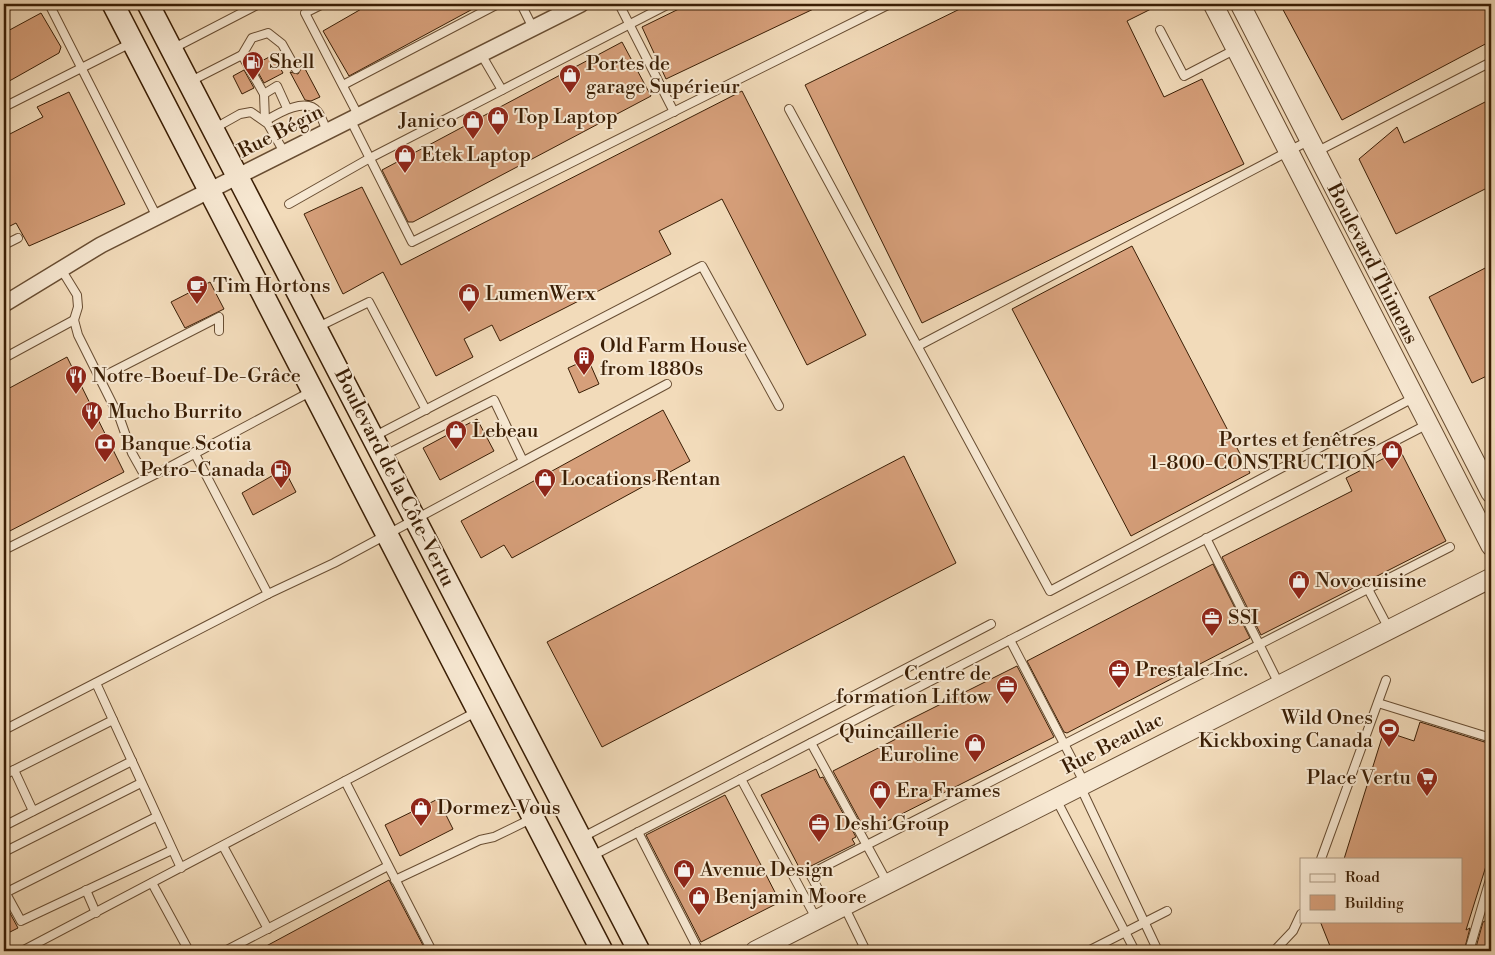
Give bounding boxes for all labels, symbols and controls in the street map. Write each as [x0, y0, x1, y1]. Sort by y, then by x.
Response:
fuel station icon: Shell [241, 50, 265, 81]
place label: Shell [269, 50, 314, 75]
place label: Portes de garage Supérieur [586, 52, 740, 100]
shop icon: Portes de garage Supérieur [558, 63, 582, 94]
street label: Rue Bégin [234, 100, 328, 164]
shop icon: Top Laptop [486, 105, 510, 136]
place label: Top Laptop [514, 105, 618, 130]
place label: Janico [398, 109, 457, 134]
shop icon: Janico [461, 109, 485, 140]
shop icon: Etek Laptop [393, 143, 417, 174]
place label: Etek Laptop [421, 143, 531, 168]
street label: Boulevard Thimens [1320, 179, 1423, 349]
cafe icon: Tim Hortons [185, 274, 209, 305]
place label: Tim Hortons [213, 274, 330, 299]
shop icon: LumenWerx [457, 282, 481, 313]
place label: LumenWerx [485, 282, 596, 307]
place label: Old Farm House from 1880s [600, 334, 747, 382]
building icon: Old Farm House from 1880s [572, 345, 596, 376]
restaurant icon: Notre-Boeuf-De-Grâce [64, 364, 88, 395]
place label: Notre-Boeuf-De-Grâce [92, 364, 301, 389]
street label: Boulevard de la Côte-Vertu [328, 364, 460, 592]
restaurant icon: Mucho Burrito [80, 400, 104, 431]
place label: Mucho Burrito [108, 400, 242, 425]
shop icon: Lebeau [444, 419, 468, 450]
place label: Lebeau [472, 419, 539, 444]
place label: Portes et fenêtres 1-800-CONSTRUCTION [1150, 428, 1376, 476]
bank icon: Banque Scotia [93, 432, 117, 463]
place label: Banque Scotia [120, 432, 252, 457]
shop icon: Portes et fenêtres 1-800-CONSTRUCTION [1380, 439, 1404, 470]
place label: Petro-Canada [140, 458, 266, 483]
fuel station icon: Petro-Canada [269, 458, 293, 489]
shop icon: Locations Rentan [533, 467, 557, 498]
place label: Locations Rentan [561, 467, 721, 492]
shop icon: Novocuisine [1287, 569, 1311, 600]
place label: Novocuisine [1315, 569, 1427, 594]
office icon: SSI [1200, 606, 1224, 637]
place label: SSI [1228, 606, 1259, 631]
office icon: Prestale Inc. [1107, 658, 1131, 689]
place label: Prestale Inc. [1135, 658, 1248, 683]
place label: Centre de formation Liftow [836, 662, 992, 710]
office icon: Centre de formation Liftow [995, 674, 1019, 705]
place label: Wild Ones Kickboxing Canada [1199, 706, 1374, 754]
street label: Rue Beaulac [1058, 708, 1168, 780]
sports icon: Wild Ones Kickboxing Canada [1377, 717, 1401, 748]
place label: Quincaillerie Euroline [839, 720, 959, 768]
shop icon: Quincaillerie Euroline [963, 732, 987, 763]
place label: Place Vertu [1307, 766, 1412, 791]
supermarket icon: Place Vertu [1415, 766, 1439, 797]
shop icon: Era Frames [868, 779, 892, 810]
place label: Era Frames [896, 779, 1001, 804]
shop icon: Dormez-Vous [409, 796, 433, 827]
place label: Dormez-Vous [437, 796, 560, 821]
office icon: Deshi Group [807, 812, 831, 843]
place label: Deshi Group [835, 812, 949, 837]
shop icon: Avenue Design [672, 858, 696, 889]
place label: Avenue Design [699, 858, 833, 883]
legend [1300, 858, 1462, 922]
text: Road [1345, 868, 1380, 887]
shop icon: Benjamin Moore [687, 885, 711, 916]
place label: Benjamin Moore [714, 885, 867, 910]
text: Building [1344, 894, 1404, 913]

